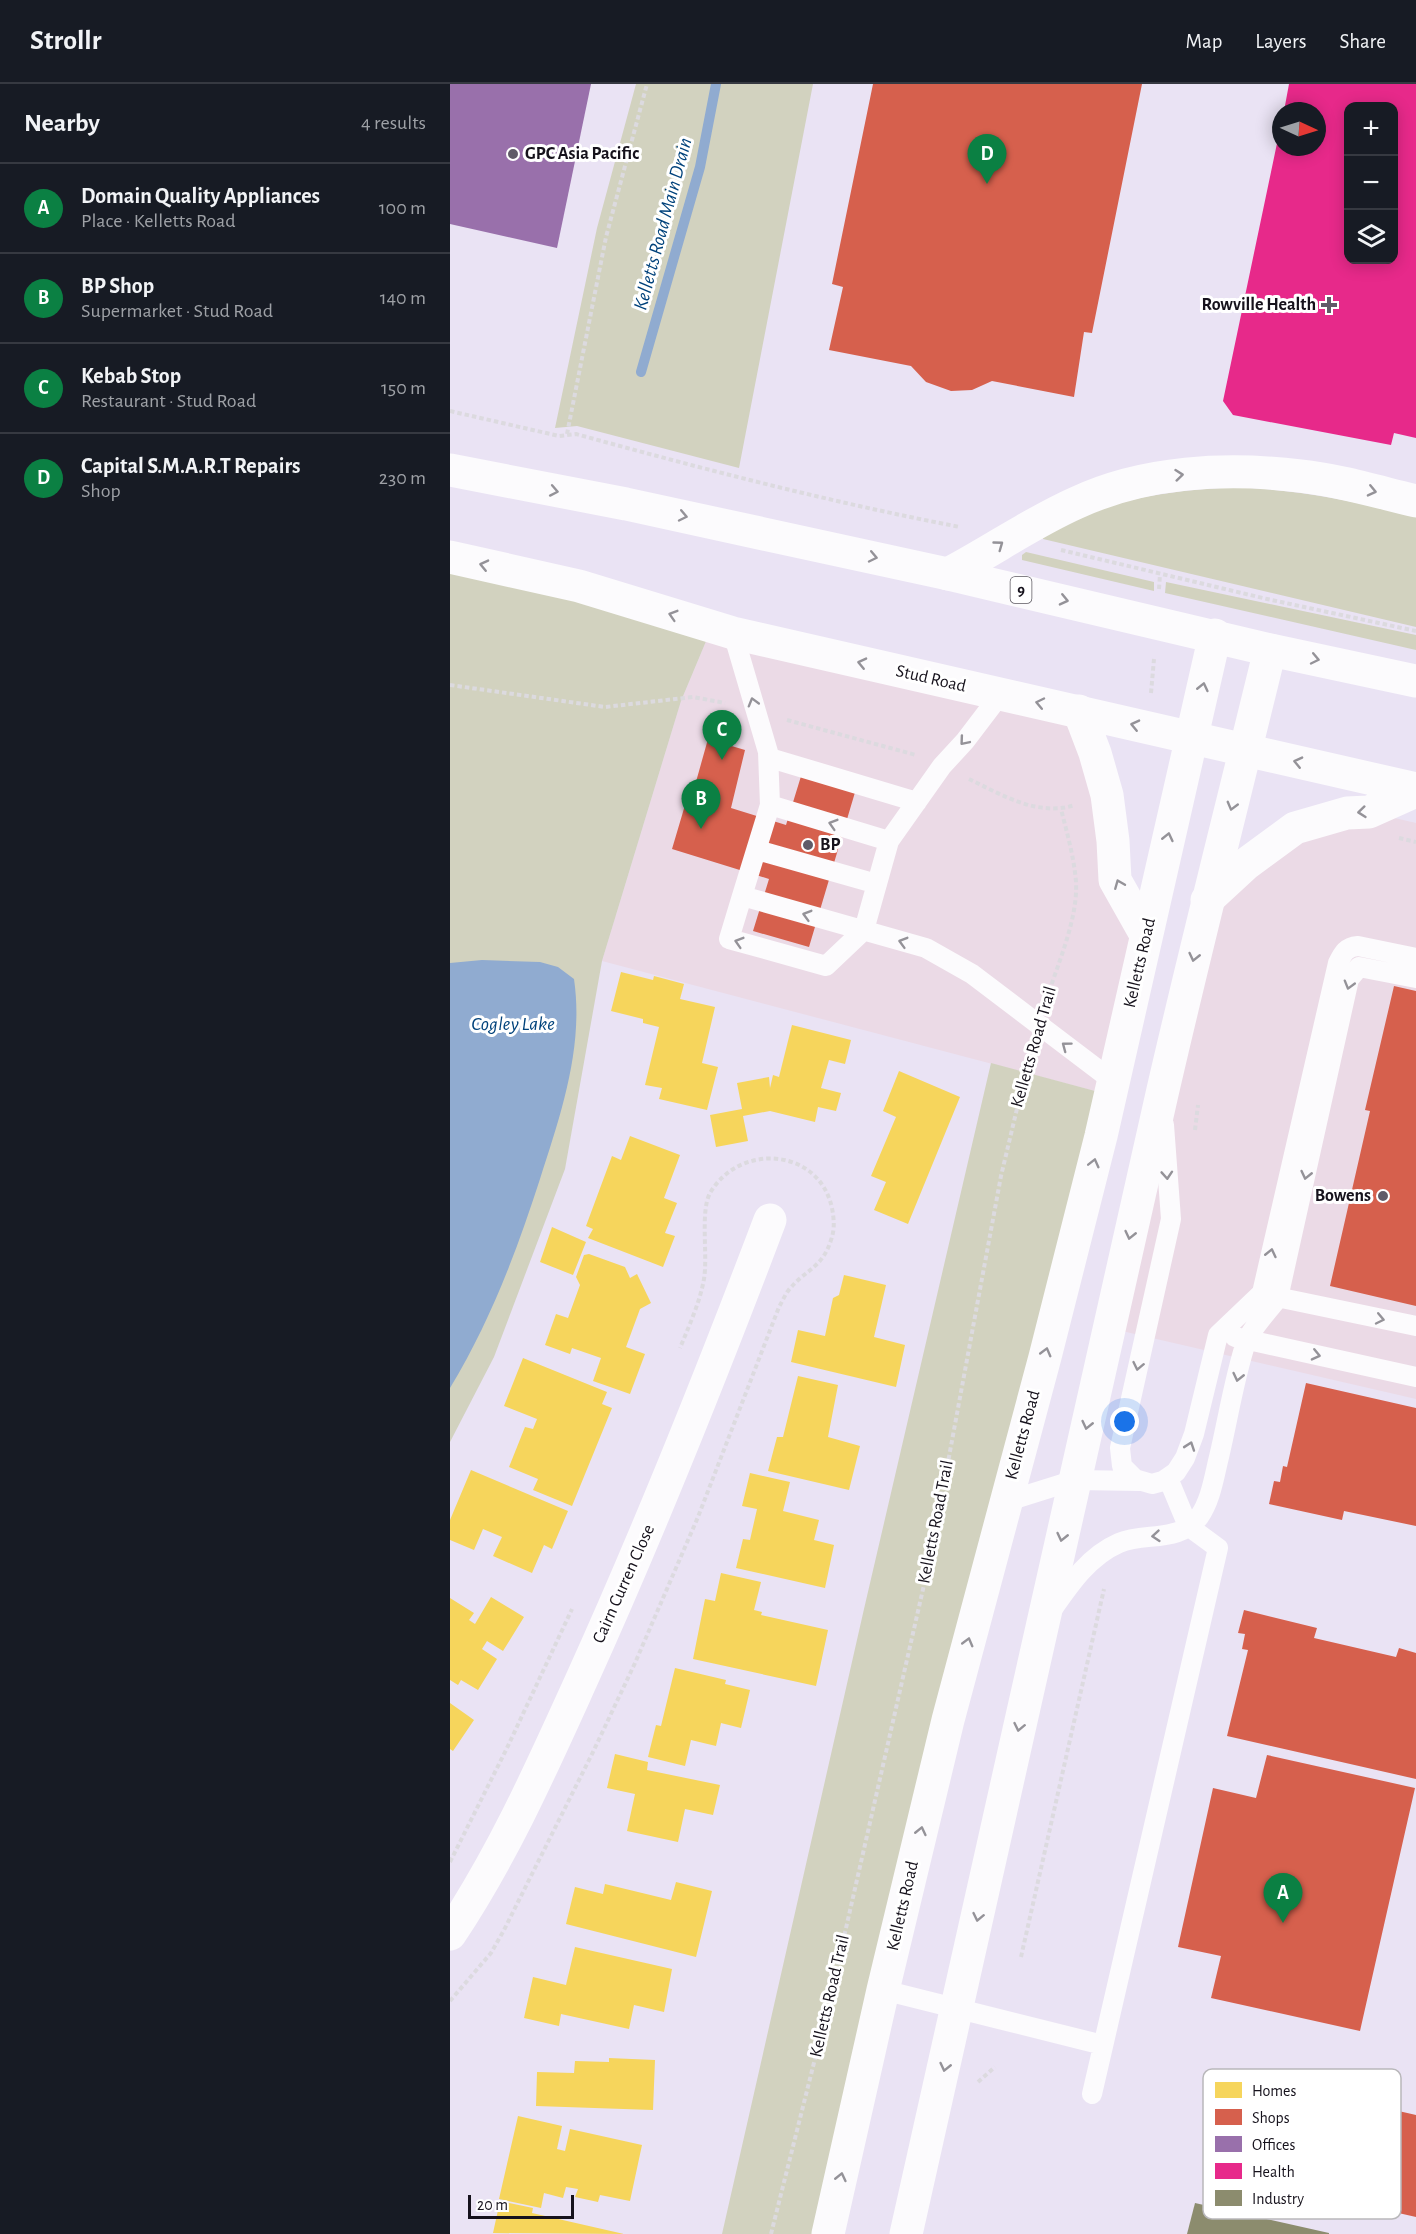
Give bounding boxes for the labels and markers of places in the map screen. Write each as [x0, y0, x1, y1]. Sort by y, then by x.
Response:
pin: D [968, 135, 1006, 184]
place label: GPC Asia Pacific [525, 145, 639, 163]
marker: GPC Asia Pacific [506, 147, 520, 161]
place label: Rowville Health [1202, 296, 1316, 314]
marker: Rowville Health [1320, 296, 1338, 314]
pin: C [702, 710, 742, 760]
pin: B [682, 780, 720, 829]
place label: BP [820, 836, 840, 854]
marker: BP [801, 838, 815, 852]
place label: Bowens [1315, 1187, 1371, 1205]
marker: Bowens [1376, 1189, 1390, 1203]
pin: A [1264, 1874, 1302, 1923]

